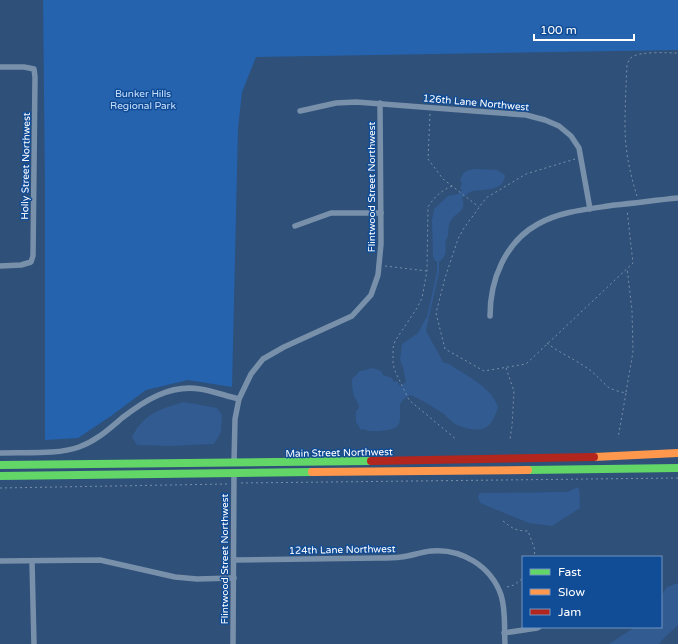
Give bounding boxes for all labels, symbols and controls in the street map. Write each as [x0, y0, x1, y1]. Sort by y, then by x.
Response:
scale bar [534, 16, 634, 42]
text: 100 m [540, 23, 577, 37]
park label: Bunker Hills Regional Park [110, 88, 176, 112]
street label: 126th Lane Northwest [422, 92, 530, 114]
street label: Holly Street Northwest [19, 112, 33, 220]
street label: Flintwood Street Northwest [366, 122, 378, 252]
street label: Main Street Northwest [285, 446, 393, 460]
street label: Flintwood Street Northwest [219, 494, 231, 624]
street label: 124th Lane Northwest [289, 543, 396, 557]
legend [522, 556, 662, 628]
text: Fast [558, 565, 582, 579]
text: Slow [558, 585, 585, 599]
text: Jam [558, 605, 581, 619]

